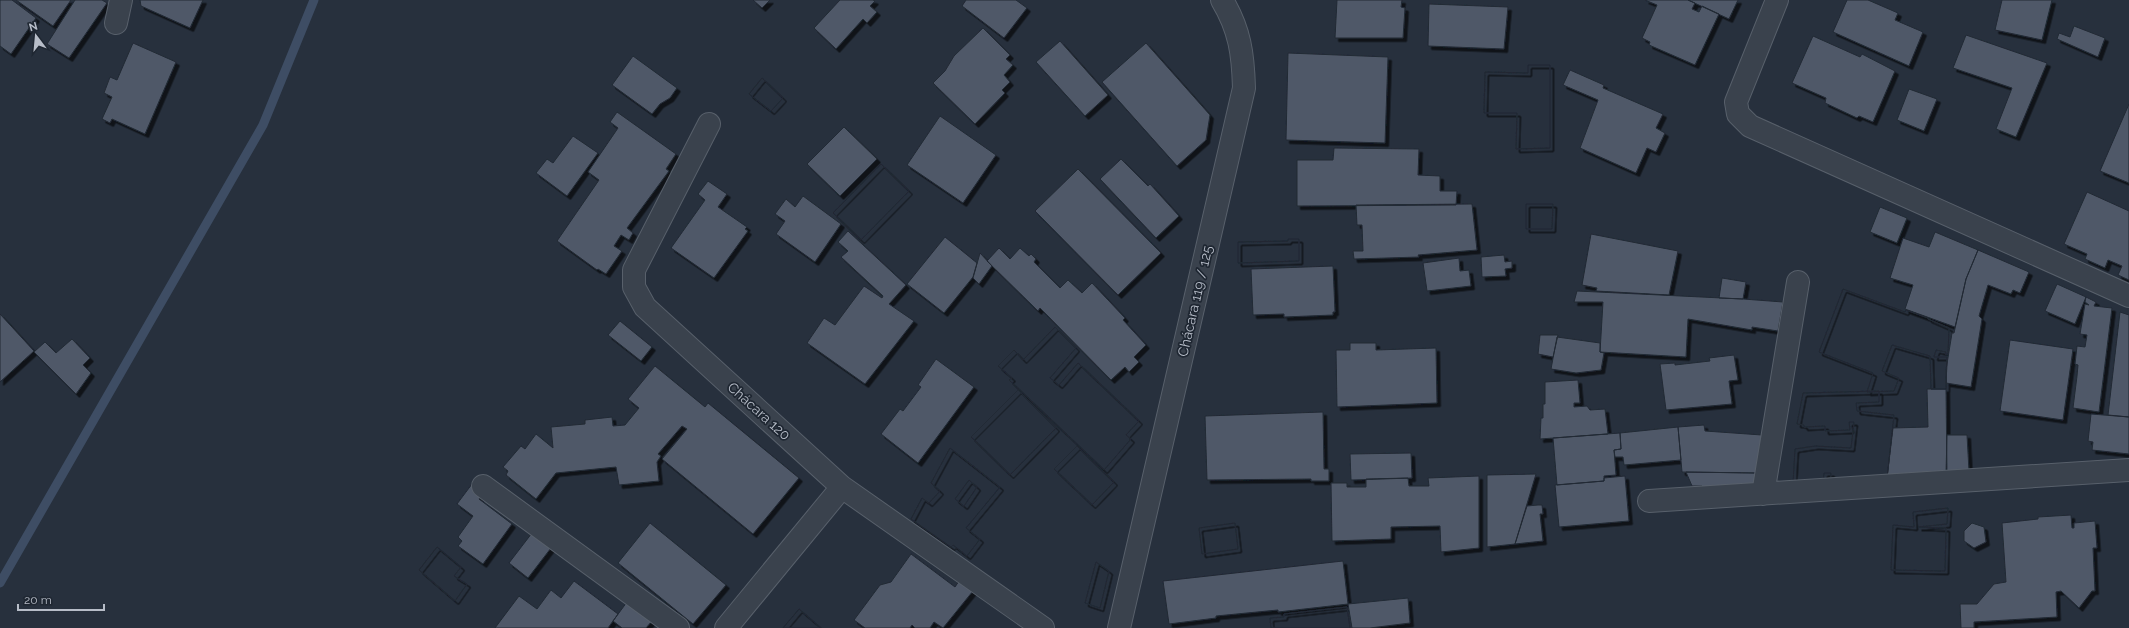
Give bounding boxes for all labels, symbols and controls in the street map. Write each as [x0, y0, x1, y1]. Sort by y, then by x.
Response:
north arrow [16, 16, 56, 56]
text: N [28, 19, 39, 34]
street label: Chácara 119 / 125 [1174, 244, 1216, 358]
street label: Chácara 120 [724, 379, 794, 443]
scale bar [18, 586, 104, 612]
text: 20 m [24, 593, 52, 607]

